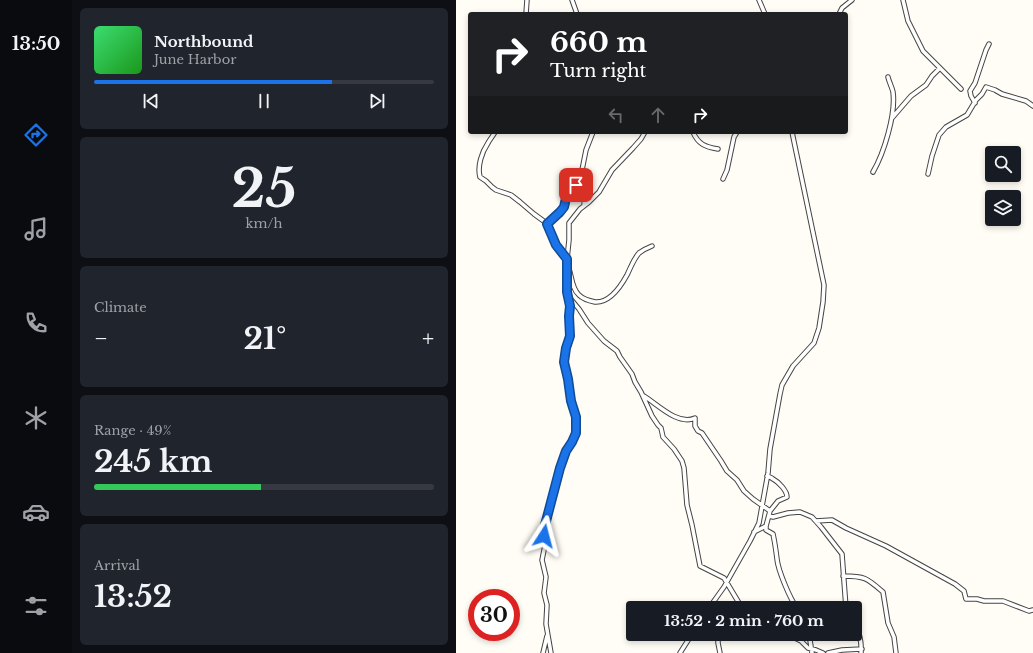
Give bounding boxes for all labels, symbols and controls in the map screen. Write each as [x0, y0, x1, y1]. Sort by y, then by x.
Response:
text: 660 m [550, 25, 647, 60]
icon: right [484, 28, 536, 80]
text: Northbound [154, 32, 253, 51]
text: 13:50 [12, 33, 60, 55]
text: June Harbor [154, 51, 236, 68]
text: Turn right [550, 60, 646, 82]
icon: previous [140, 90, 162, 112]
icon: pause [253, 90, 275, 112]
icon: next [366, 90, 388, 112]
icon: left [605, 104, 627, 126]
icon: ahead [647, 104, 669, 126]
icon: right [689, 104, 711, 126]
icon: directions [22, 121, 50, 149]
map controls [985, 146, 1021, 226]
button: search [985, 146, 1021, 182]
text: 25 [232, 157, 296, 221]
pin [559, 168, 593, 202]
icon: arrive [565, 174, 587, 196]
button: layers [985, 190, 1021, 226]
icon: music [22, 215, 50, 243]
text: km/h [246, 215, 282, 232]
text: Climate [94, 299, 147, 316]
icon: phone [22, 309, 50, 337]
text: 21° [244, 320, 286, 357]
text: − [94, 325, 108, 352]
text: + [422, 325, 434, 352]
icon: climate [22, 404, 50, 432]
text: Range · 49% [94, 422, 171, 439]
text: 245 km [94, 443, 212, 480]
icon: car [22, 498, 50, 526]
position arrow [523, 515, 565, 557]
text: Arrival [94, 557, 140, 574]
text: 13:52 [94, 578, 172, 615]
speed limit sign: 30 [468, 589, 520, 641]
icon: filters [22, 592, 50, 620]
text: 13:52 · 2 min · 760 m [664, 611, 824, 630]

